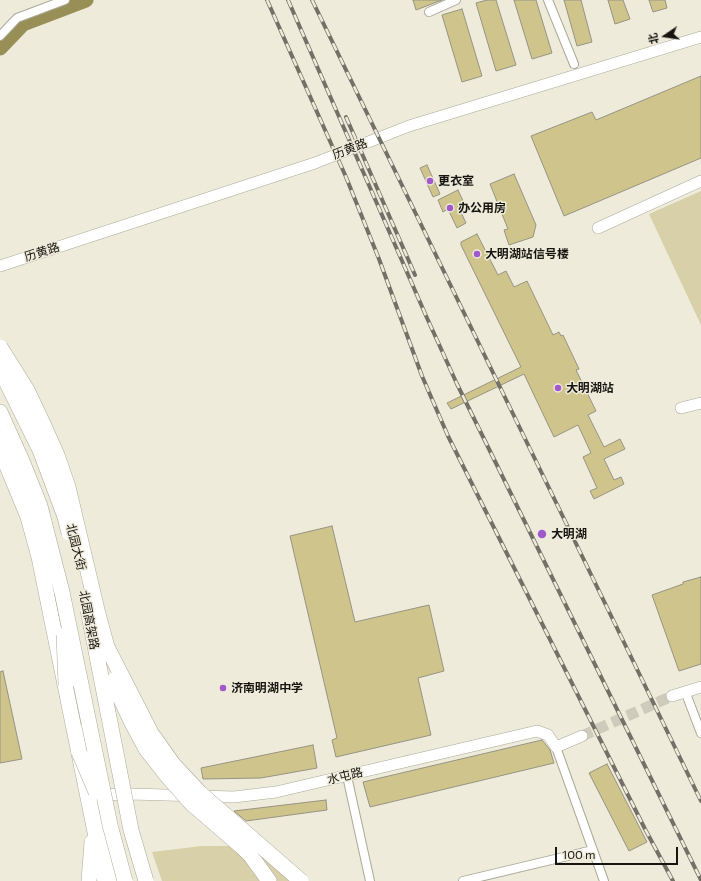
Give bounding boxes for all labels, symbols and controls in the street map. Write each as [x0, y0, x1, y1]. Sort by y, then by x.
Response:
north arrow [645, 16, 685, 56]
text: 北 [645, 32, 660, 46]
street label: 历黄路 [331, 136, 369, 162]
place label: 更衣室 [438, 174, 474, 188]
marker: 更衣室 [425, 176, 435, 186]
place label: 办公用房 [458, 201, 506, 215]
marker: 办公用房 [445, 203, 455, 213]
street label: 历黄路 [23, 240, 61, 264]
place label: 大明湖站信号楼 [485, 247, 569, 261]
marker: 大明湖站信号楼 [472, 249, 482, 259]
place label: 大明湖站 [566, 381, 614, 395]
marker: 大明湖站 [553, 383, 563, 393]
street label: 北园大街 [63, 522, 89, 572]
place label: 大明湖 [551, 527, 587, 541]
marker: 大明湖 [536, 528, 548, 540]
street label: 北园高架路 [76, 589, 102, 651]
place label: 济南明湖中学 [231, 681, 303, 695]
marker: 济南明湖中学 [218, 683, 228, 693]
street label: 水屯路 [326, 765, 364, 787]
scale bar [557, 839, 680, 865]
text: 100 m [562, 847, 596, 861]

